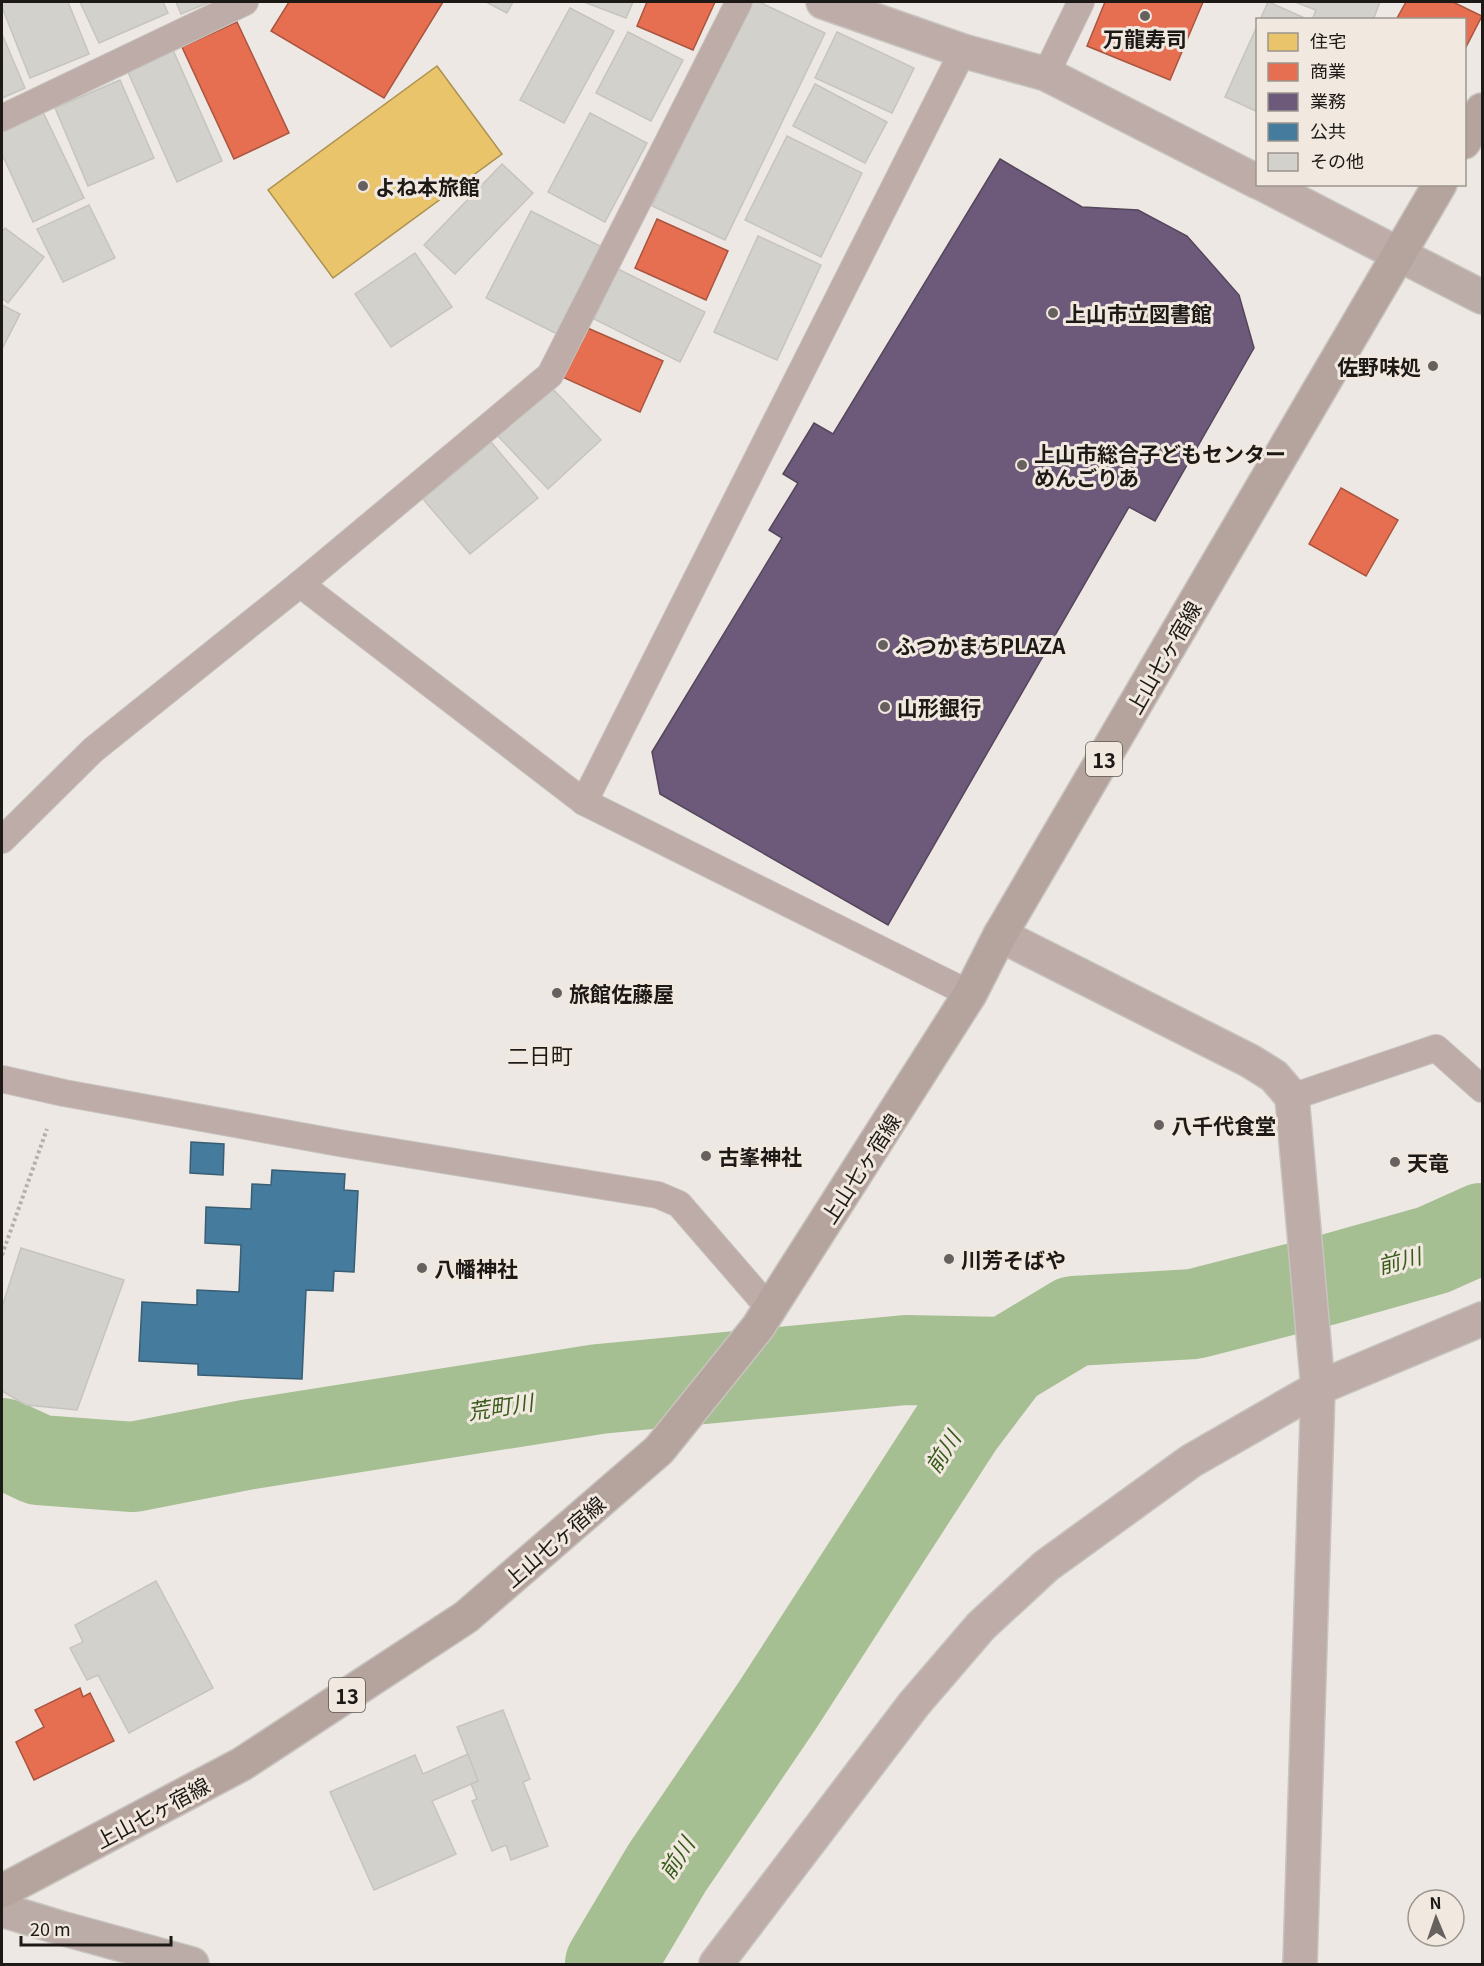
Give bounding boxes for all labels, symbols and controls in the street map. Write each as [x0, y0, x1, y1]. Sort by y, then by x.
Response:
marker: 万龍寿司 [1138, 9, 1152, 23]
legend [1256, 18, 1466, 186]
place label: 万龍寿司 [1103, 23, 1187, 53]
text: 住宅 [1310, 27, 1346, 53]
text: 商業 [1310, 57, 1346, 83]
text: 業務 [1310, 87, 1346, 113]
text: 公共 [1310, 117, 1346, 143]
text: その他 [1310, 147, 1364, 173]
place label: よね本旅館 [375, 171, 480, 201]
marker: よね本旅館 [356, 179, 370, 193]
place label: 上山市立図書館 [1065, 298, 1212, 328]
marker: 上山市立図書館 [1046, 306, 1060, 320]
place label: 佐野味処 [1337, 351, 1421, 381]
marker: 佐野味処 [1426, 359, 1440, 373]
place label: 上山市総合子どもセンター めんごりあ [1034, 438, 1286, 492]
marker: 上山市総合子どもセンター めんごりあ [1015, 458, 1029, 472]
street label: 上山七ヶ宿線 [1119, 595, 1207, 719]
place label: ふつかまちPLAZA [895, 630, 1066, 660]
marker: ふつかまちPLAZA [876, 638, 890, 652]
place label: 山形銀行 [897, 692, 981, 722]
marker: 山形銀行 [878, 700, 892, 714]
road number: 13 [1086, 742, 1122, 776]
place label: 旅館佐藤屋 [569, 978, 674, 1008]
marker: 旅館佐藤屋 [550, 986, 564, 1000]
district label: 二日町 [507, 1038, 573, 1070]
street label: 上山七ヶ宿線 [813, 1107, 907, 1229]
place label: 八千代食堂 [1171, 1110, 1276, 1140]
marker: 八千代食堂 [1152, 1118, 1166, 1132]
place label: 古峯神社 [718, 1141, 802, 1171]
place label: 天竜 [1407, 1147, 1449, 1177]
marker: 古峯神社 [699, 1149, 713, 1163]
marker: 天竜 [1388, 1155, 1402, 1169]
water label: 前川 [1374, 1237, 1426, 1280]
place label: 川芳そばや [961, 1244, 1066, 1274]
marker: 川芳そばや [942, 1252, 956, 1266]
place label: 八幡神社 [434, 1253, 518, 1283]
marker: 八幡神社 [415, 1261, 429, 1275]
water label: 荒町川 [465, 1384, 537, 1426]
water label: 前川 [916, 1422, 967, 1478]
street label: 上山七ヶ宿線 [497, 1488, 611, 1594]
road number: 13 [329, 1678, 365, 1712]
street label: 上山七ヶ宿線 [89, 1769, 215, 1855]
water label: 前川 [650, 1828, 701, 1884]
north arrow [1406, 1888, 1466, 1948]
text: N [1429, 1890, 1442, 1914]
scale bar [21, 1909, 171, 1947]
text: 20 m [30, 1915, 71, 1941]

